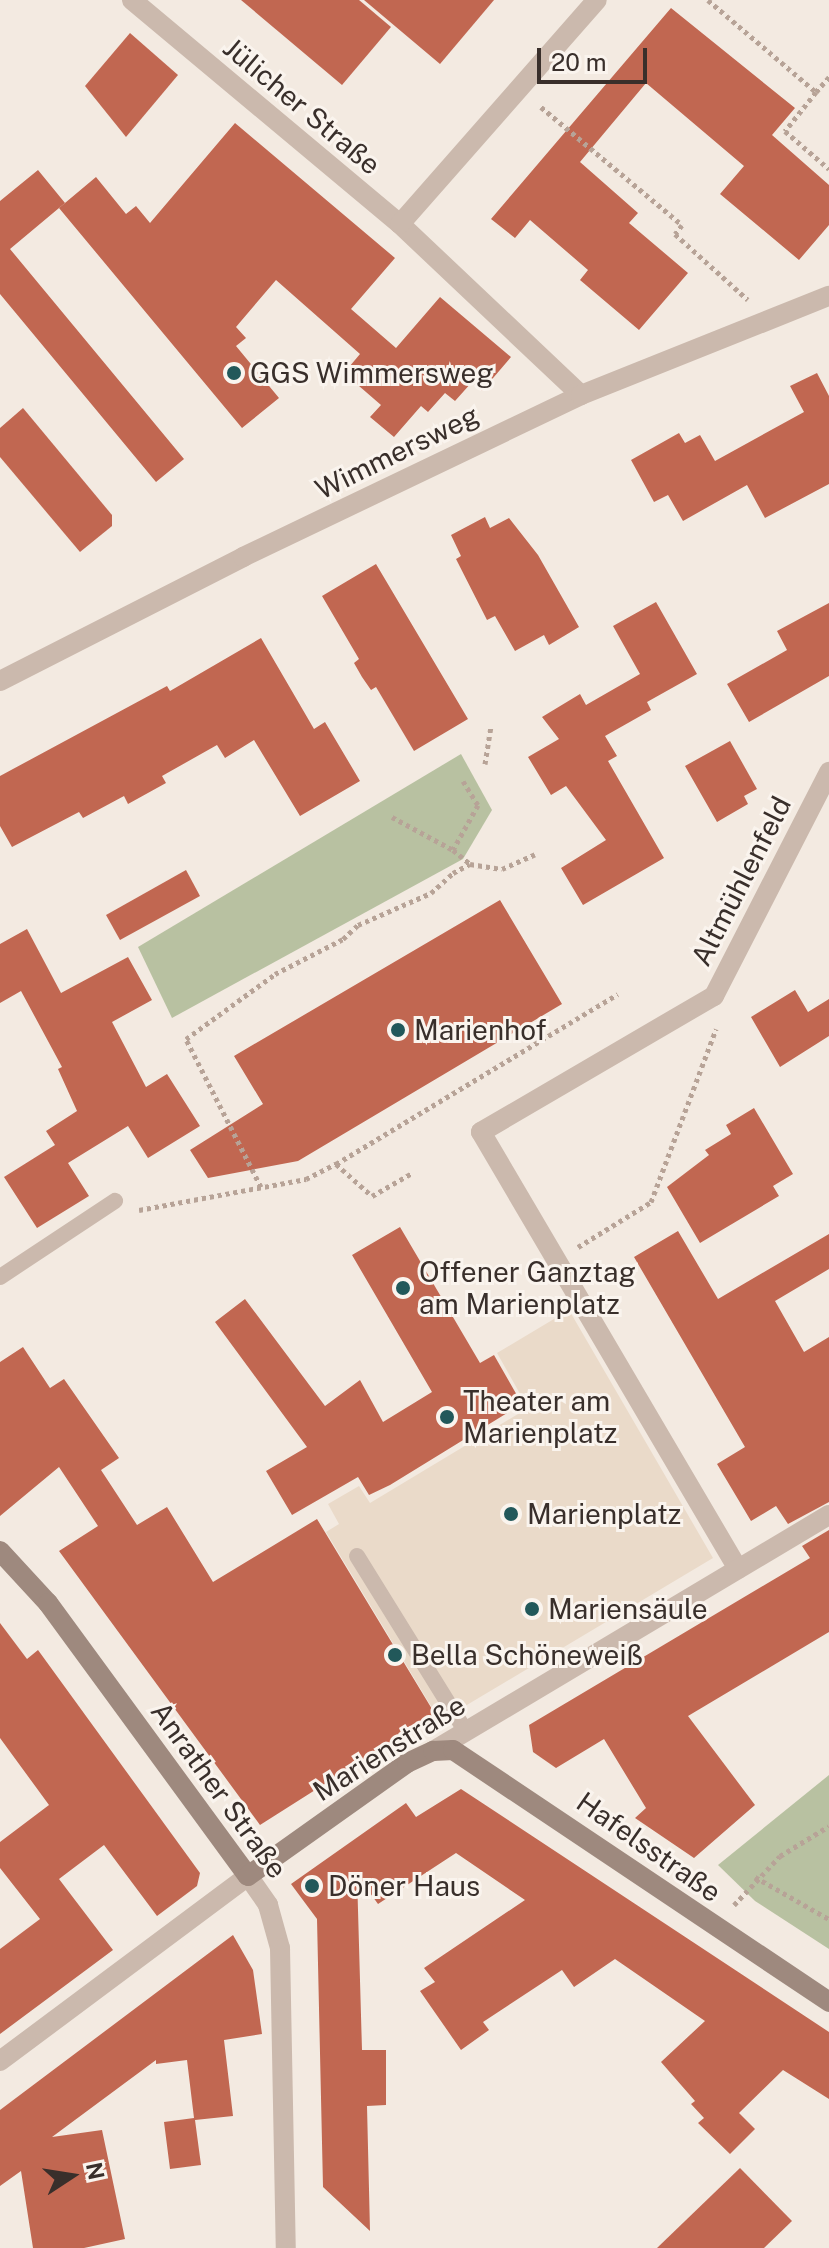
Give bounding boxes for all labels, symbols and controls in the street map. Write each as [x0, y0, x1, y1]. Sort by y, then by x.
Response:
street label: Jülicher Straße [217, 31, 387, 181]
scale bar [541, 32, 651, 82]
text: 20 m [551, 48, 607, 76]
place label: GGS Wimmersweg [250, 356, 494, 390]
marker: GGS Wimmersweg [225, 364, 243, 382]
street label: Wimmersweg [310, 398, 484, 506]
street label: Altmühlenfeld [684, 791, 798, 971]
place label: Marienhof [414, 1013, 547, 1047]
marker: Marienhof [389, 1021, 407, 1039]
place label: Offener Ganztag am Marienplatz [419, 1255, 636, 1321]
marker: Offener Ganztag am Marienplatz [394, 1279, 412, 1297]
place label: Theater am Marienplatz [463, 1384, 617, 1450]
marker: Theater am Marienplatz [438, 1408, 456, 1426]
place label: Marienplatz [527, 1497, 681, 1531]
marker: Marienplatz [502, 1505, 520, 1523]
place label: Mariensäule [548, 1592, 708, 1626]
marker: Mariensäule [523, 1600, 541, 1618]
place label: Bella Schöneweiß [411, 1638, 643, 1672]
marker: Bella Schöneweiß [386, 1646, 404, 1664]
street label: Marienstraße [307, 1688, 471, 1808]
street label: Anrather Straße [144, 1695, 294, 1885]
street label: Hafelsstraße [570, 1785, 728, 1909]
place label: Döner Haus [328, 1869, 480, 1903]
marker: Döner Haus [303, 1877, 321, 1895]
north arrow [32, 2136, 112, 2216]
text: N [81, 2160, 110, 2182]

